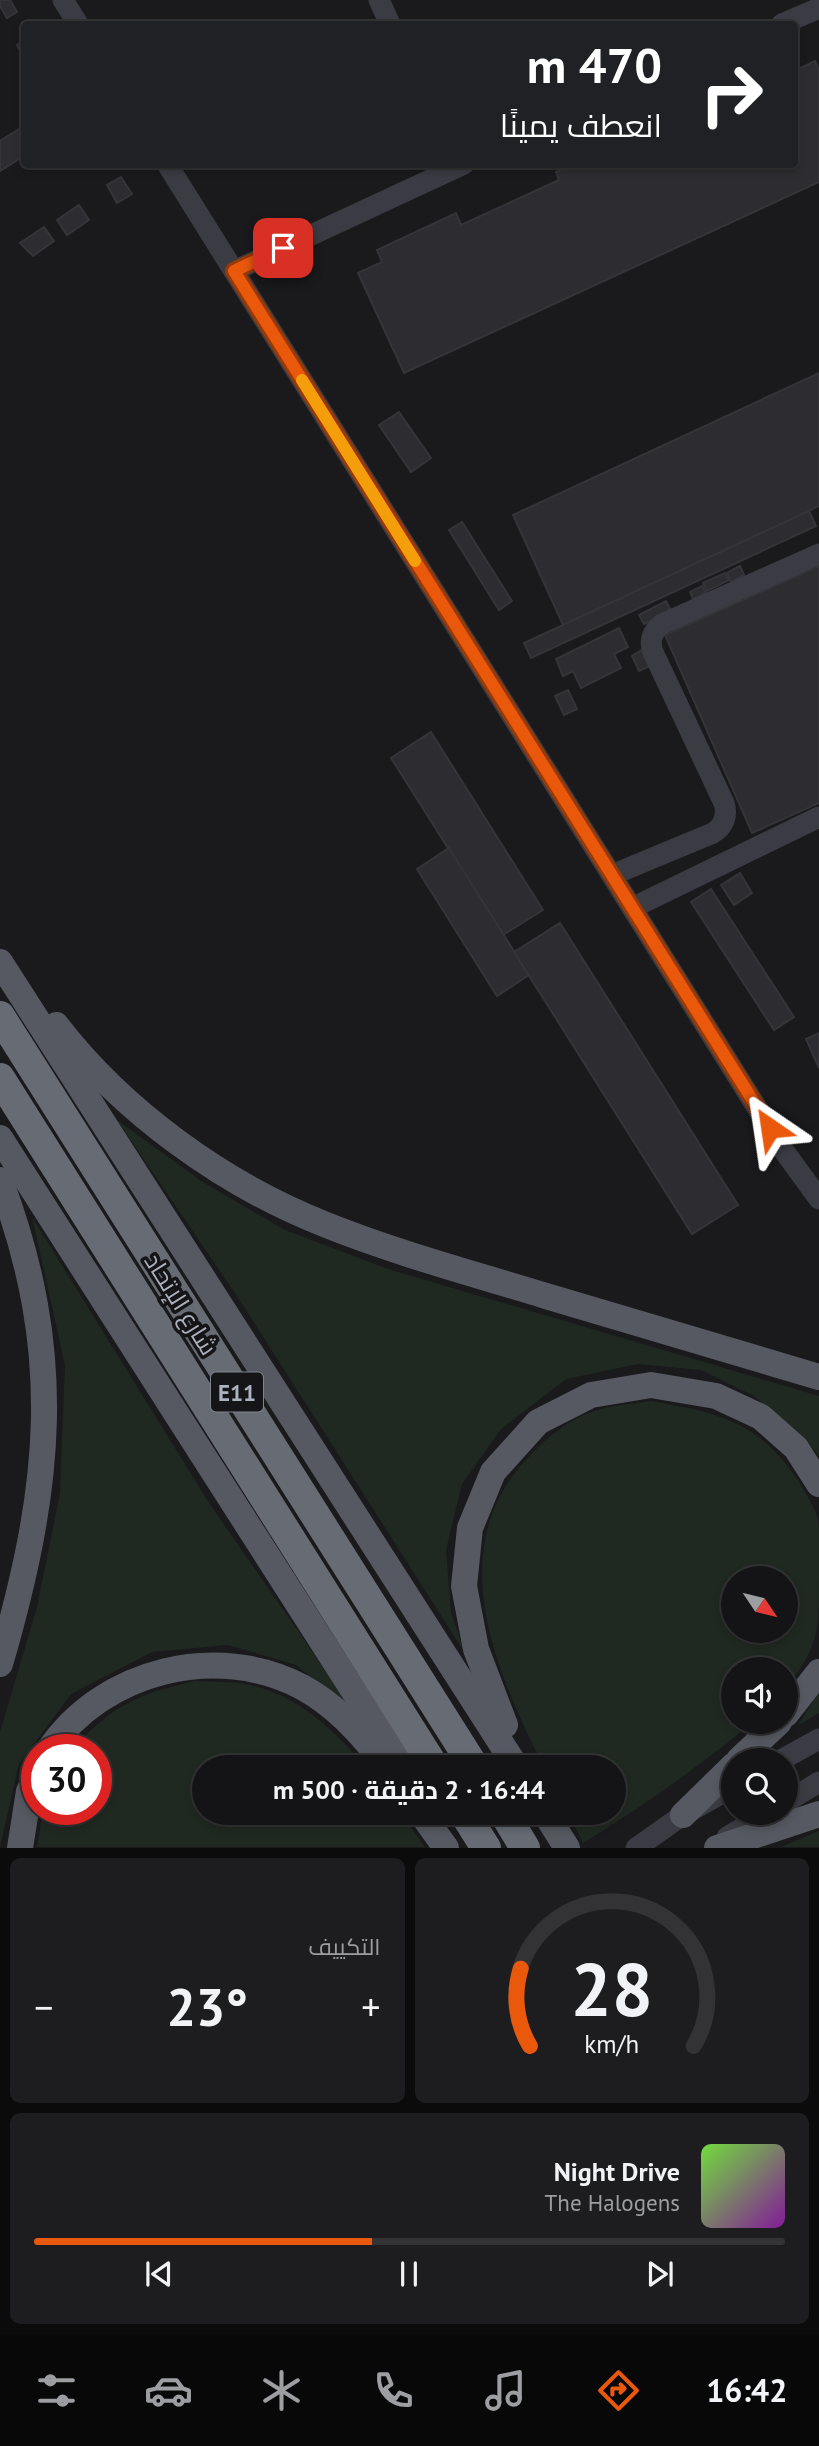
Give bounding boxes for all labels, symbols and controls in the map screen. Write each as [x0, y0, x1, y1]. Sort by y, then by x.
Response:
text: 470 m [527, 33, 662, 97]
icon: right [686, 49, 777, 140]
text: انعطف يمينًا [500, 104, 662, 146]
pin [253, 218, 313, 278]
icon: arrive [264, 229, 302, 267]
position arrow [733, 1091, 807, 1165]
street label: شارع الإتحاد [137, 1247, 224, 1361]
road number: E11 [211, 1372, 263, 1412]
north arrow [721, 1566, 798, 1643]
map controls [721, 1566, 798, 1825]
button: sound [721, 1657, 798, 1734]
speed limit sign: 30 [21, 1734, 112, 1825]
button: search [721, 1748, 798, 1825]
text: 16:44 · 2 دقيقة · 500 m [273, 1773, 545, 1806]
text: التكييف [308, 1932, 381, 1961]
text: 28 [570, 1943, 653, 2037]
text: 23° [166, 1973, 248, 2040]
text: − [34, 1982, 53, 2031]
text: + [361, 1982, 380, 2031]
text: km/h [584, 2028, 639, 2060]
text: Night Drive [554, 2155, 680, 2188]
text: The Halogens [545, 2188, 680, 2217]
icon: previous [140, 2255, 178, 2293]
icon: pause [390, 2255, 428, 2293]
icon: next [641, 2255, 679, 2293]
icon: filters [32, 2366, 81, 2415]
icon: car [144, 2366, 193, 2415]
icon: climate [257, 2366, 306, 2415]
icon: phone [369, 2366, 418, 2415]
icon: music [481, 2366, 530, 2415]
icon: directions [594, 2366, 643, 2415]
text: 16:42 [706, 2369, 787, 2411]

